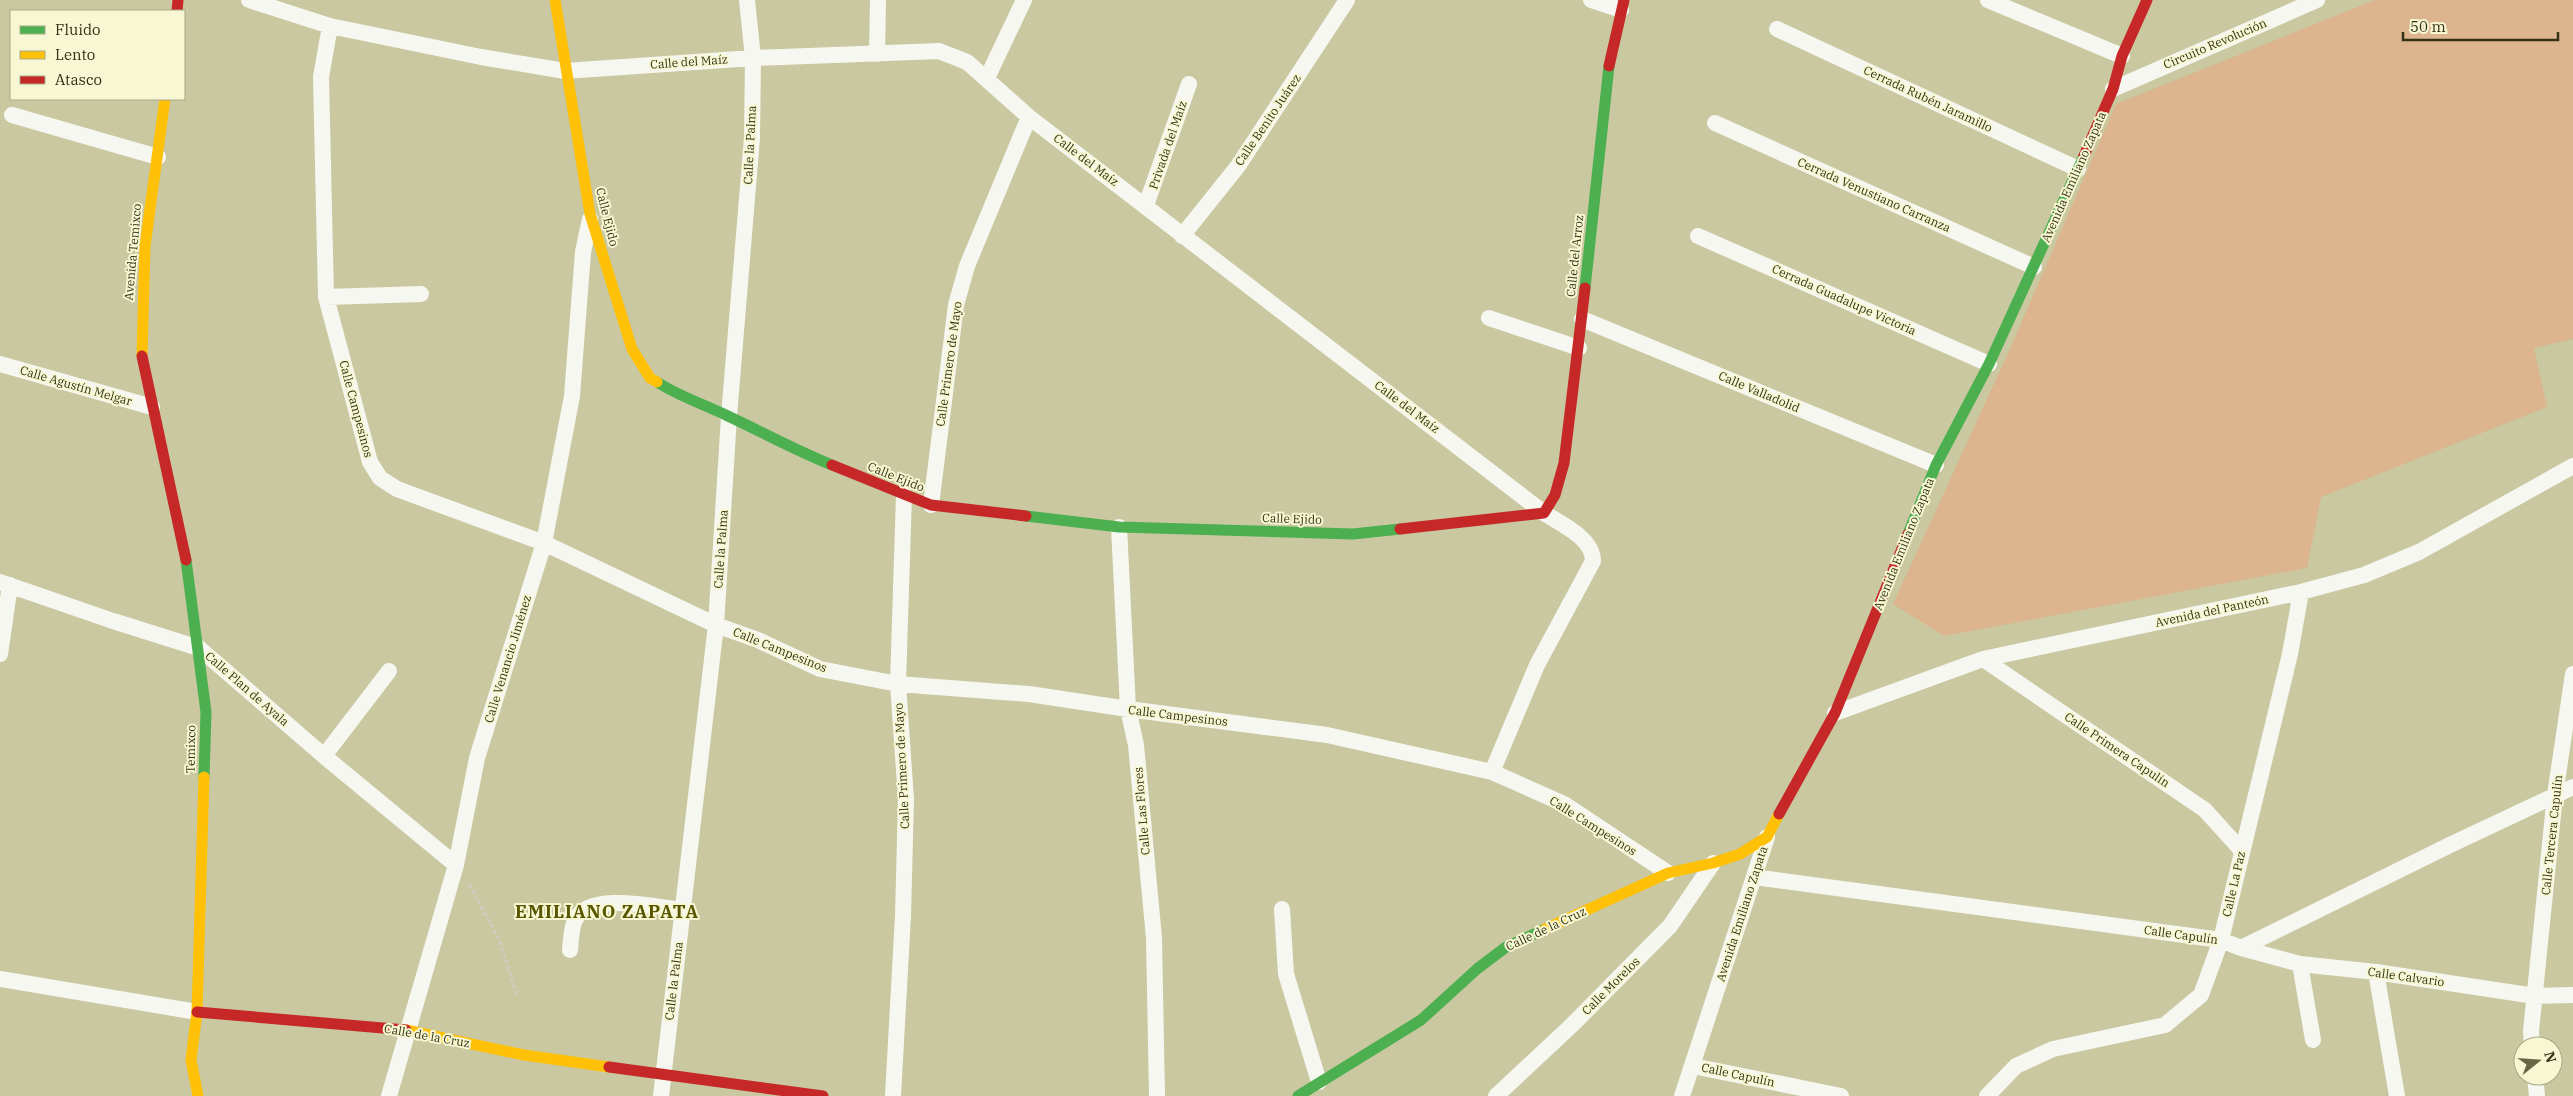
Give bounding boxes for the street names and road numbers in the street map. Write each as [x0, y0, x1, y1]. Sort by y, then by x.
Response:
street label: Circuito Revolución [2161, 15, 2269, 72]
street label: Calle del Maíz [650, 51, 728, 72]
street label: Cerrada Rubén Jaramillo [1861, 62, 1995, 135]
street label: Calle Benito Juárez [1231, 71, 1304, 168]
street label: Privada del Maíz [1145, 98, 1190, 191]
street label: Calle la Palma [740, 105, 759, 185]
street label: Avenida Emiliano Zapata [2038, 109, 2109, 245]
street label: Calle del Maíz [1051, 130, 1122, 189]
street label: Cerrada Venustiano Carranza [1795, 154, 1953, 235]
street label: Calle Ejido [593, 186, 622, 248]
street label: Avenida Temixco [121, 203, 144, 301]
street label: Calle del Arroz [1563, 214, 1586, 298]
street label: Cerrada Guadalupe Victoria [1770, 261, 1919, 338]
street label: Calle Primero de Mayo [932, 300, 965, 428]
street label: Calle Campesinos [336, 359, 377, 459]
street label: Calle Agustín Melgar [18, 362, 135, 409]
street label: Calle Valladolid [1716, 368, 1802, 415]
street label: Calle del Maíz [1372, 377, 1443, 436]
street label: Calle Ejido [866, 458, 927, 495]
street label: Avenida Emiliano Zapata [1870, 475, 1937, 612]
street label: Calle la Palma [710, 509, 731, 589]
street label: Calle Ejido [1262, 510, 1322, 527]
street label: Avenida del Panteón [2154, 591, 2270, 630]
street label: Calle Venancio Jiménez [481, 593, 534, 725]
street label: Calle Campesinos [731, 624, 830, 675]
street label: Calle Plan de Ayala [202, 648, 293, 729]
street label: Calle Primero de Mayo [891, 702, 912, 829]
street label: Calle Campesinos [1127, 702, 1229, 729]
street label: Calle Primera Capulín [2062, 709, 2173, 791]
street label: Temixco [183, 724, 198, 773]
street label: Calle Las Flores [1130, 766, 1153, 856]
street label: Calle Tercera Capulín [2538, 774, 2565, 896]
street label: Calle Campesinos [1547, 793, 1640, 859]
street label: Avenida Emiliano Zapata [1712, 844, 1771, 984]
street label: Calle La Paz [2219, 850, 2248, 918]
street label: Calle de la Cruz [1503, 903, 1588, 954]
street label: Calle Capulín [2143, 922, 2219, 947]
street label: Calle la Palma [661, 940, 686, 1021]
street label: Calle Morelos [1579, 953, 1643, 1018]
street label: Calle Calvario [2367, 964, 2446, 989]
street label: Calle de la Cruz [383, 1021, 471, 1050]
street label: Calle Capulín [1700, 1059, 1777, 1090]

